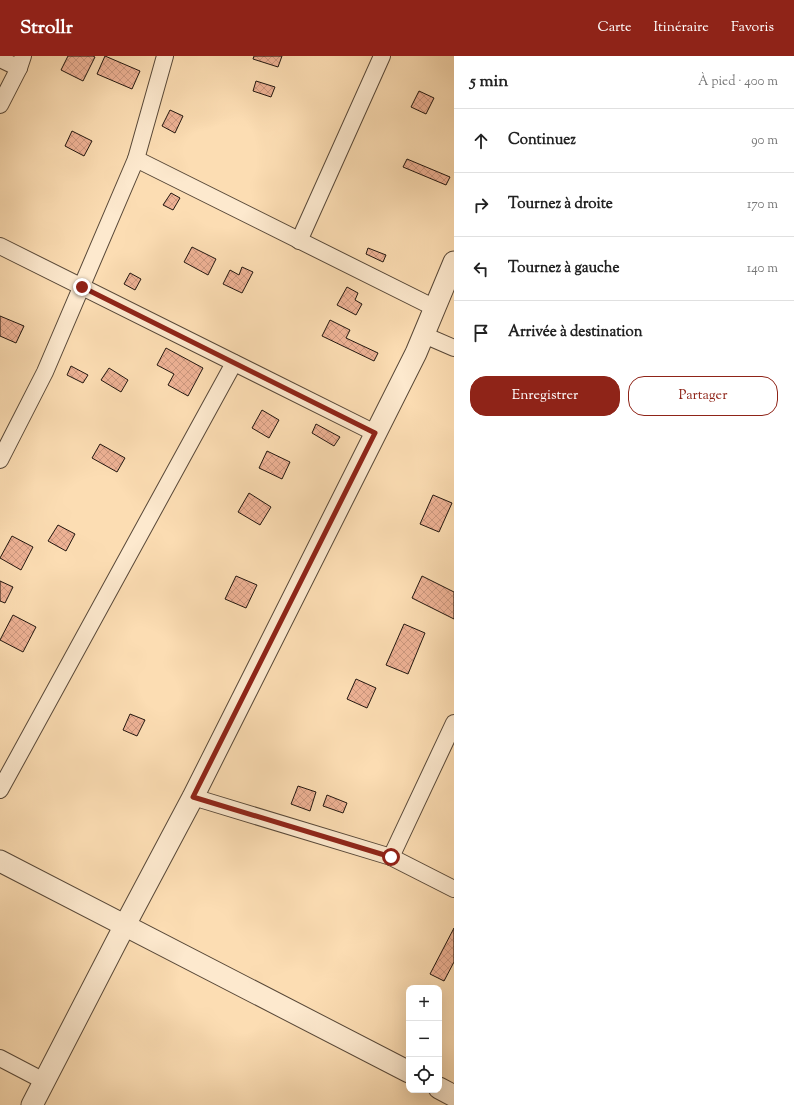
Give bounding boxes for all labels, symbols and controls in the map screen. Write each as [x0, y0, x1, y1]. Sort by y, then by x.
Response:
text: Strollr [20, 15, 73, 42]
text: Carte [598, 18, 631, 38]
text: Itinéraire [653, 18, 709, 38]
text: Favoris [731, 18, 774, 38]
text: 5 min [470, 70, 508, 94]
text: À pied · 400 m [698, 73, 778, 91]
icon: ahead [470, 130, 492, 152]
text: Continuez [508, 130, 576, 151]
text: 90 m [751, 132, 778, 150]
icon: right [470, 194, 492, 216]
text: Tournez à droite [508, 194, 613, 215]
text: 170 m [747, 196, 778, 214]
icon: left [470, 258, 492, 280]
text: Tournez à gauche [508, 258, 619, 279]
text: 140 m [747, 260, 778, 278]
route end [73, 278, 91, 296]
icon: arrive [470, 322, 492, 344]
text: Arrivée à destination [508, 322, 643, 343]
button: Enregistrer [470, 376, 620, 416]
button: Partager [628, 376, 778, 416]
route start [382, 848, 400, 866]
map controls [406, 985, 442, 1093]
button: + [406, 985, 442, 1021]
button: − [406, 1021, 442, 1057]
button: locate [406, 1057, 442, 1093]

